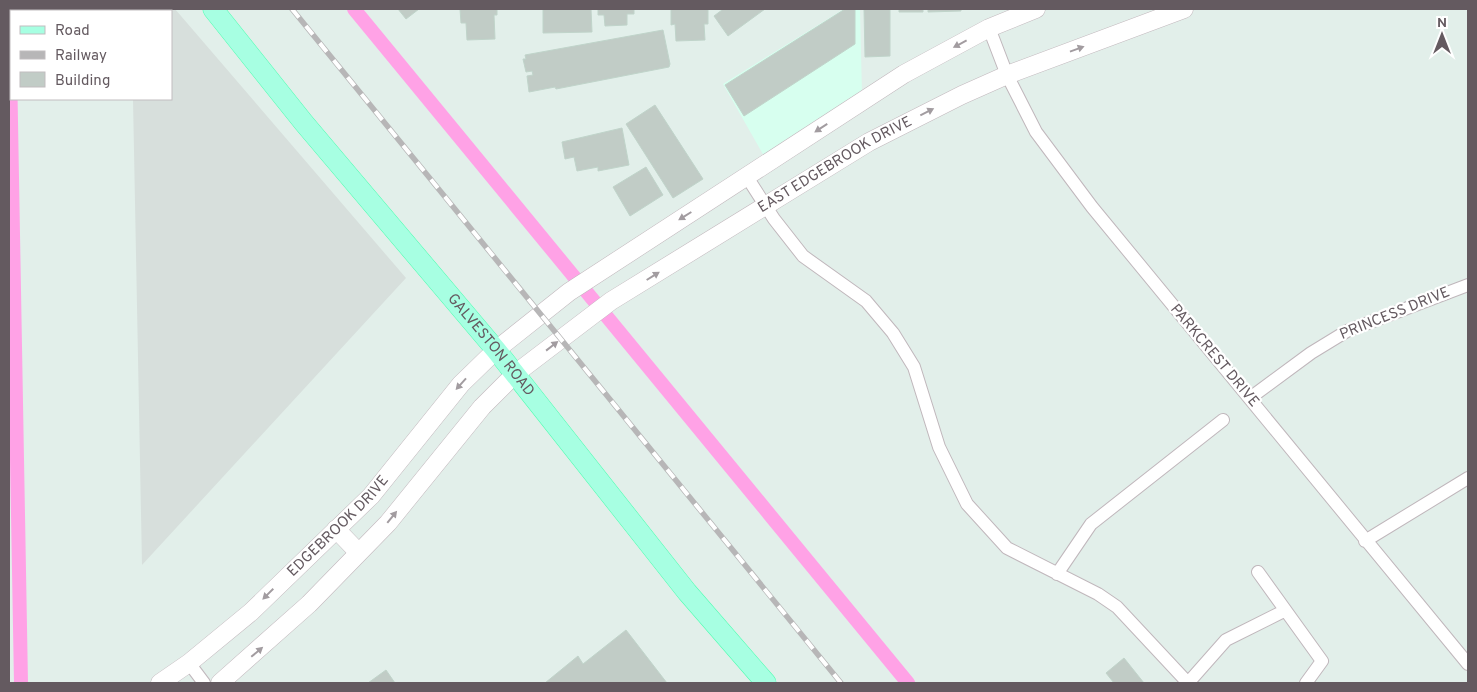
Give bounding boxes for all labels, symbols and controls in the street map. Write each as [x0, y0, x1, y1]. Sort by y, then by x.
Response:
legend [10, 10, 172, 100]
north arrow [1417, 10, 1467, 60]
text: N [1437, 15, 1447, 32]
text: Road [55, 22, 90, 41]
one-way arrow [953, 40, 967, 48]
one-way arrow [1070, 45, 1085, 53]
text: Railway [55, 47, 107, 66]
text: Building [55, 72, 110, 91]
one-way arrow [920, 108, 935, 116]
street label: EAST EDGEBROOK DRIVE [755, 112, 915, 218]
one-way arrow [815, 123, 828, 133]
one-way arrow [678, 212, 691, 221]
one-way arrow [646, 271, 659, 280]
street label: PRINCESS DRIVE [1337, 283, 1453, 345]
street label: GALVESTON ROAD [443, 290, 539, 400]
street label: PARKCREST DRIVE [1165, 301, 1263, 411]
one-way arrow [546, 340, 559, 351]
one-way arrow [456, 378, 467, 391]
street label: EDGEBROOK DRIVE [283, 472, 393, 581]
one-way arrow [386, 511, 397, 524]
one-way arrow [263, 588, 275, 600]
one-way arrow [251, 646, 264, 657]

